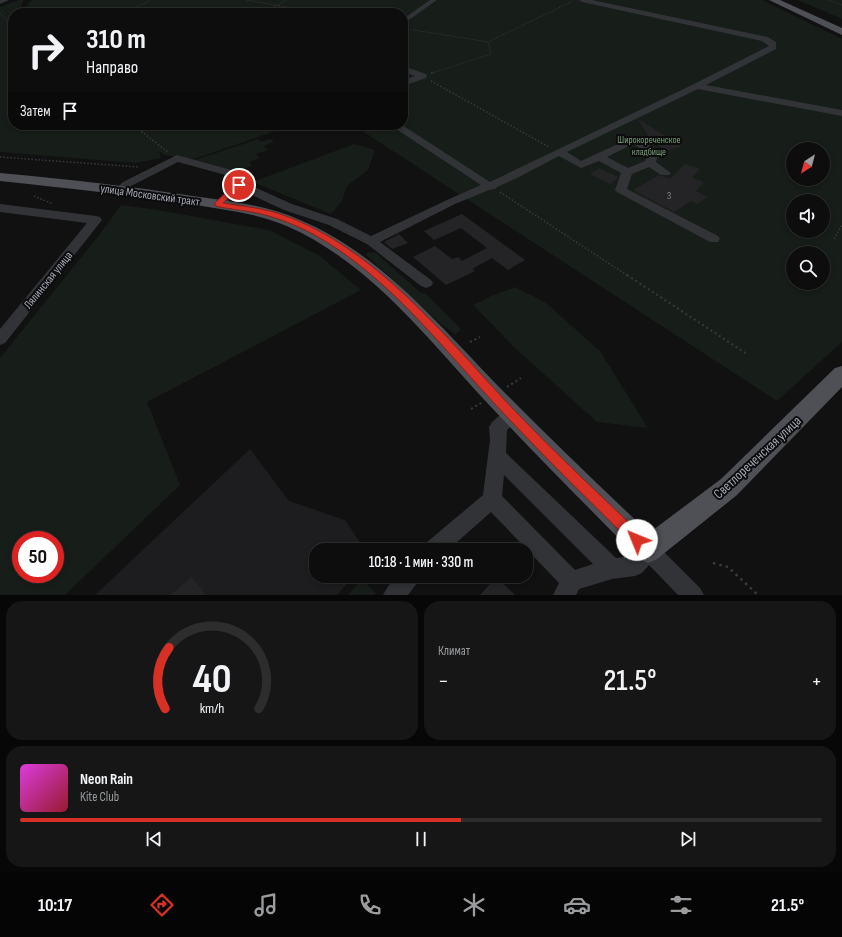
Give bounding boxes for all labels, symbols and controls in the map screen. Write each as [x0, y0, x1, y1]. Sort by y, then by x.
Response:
text: 310 m [86, 23, 146, 56]
icon: right [20, 24, 72, 76]
text: Направо [86, 57, 138, 78]
icon: arrive [59, 100, 81, 122]
text: Затем [20, 102, 51, 121]
park label: Широкореченское кладбище [617, 134, 681, 158]
north arrow [786, 142, 830, 186]
map controls [786, 142, 830, 290]
pin [222, 168, 256, 202]
icon: arrive [228, 174, 250, 196]
street label: улица Московский тракт [99, 181, 200, 210]
house number: 3 [667, 190, 671, 202]
button: sound [786, 194, 830, 238]
button: search [786, 246, 830, 290]
street label: Лялинская улица [21, 248, 76, 312]
street label: Светлореченская улица [710, 412, 805, 502]
position arrow [616, 519, 658, 561]
speed limit sign: 50 [12, 531, 64, 583]
text: 10:18 · 1 мин · 330 m [369, 553, 473, 572]
text: Климат [438, 643, 470, 659]
text: 40 [192, 654, 232, 703]
text: 21.5° [603, 663, 657, 699]
text: − [438, 668, 449, 695]
text: + [811, 668, 822, 695]
text: km/h [200, 699, 224, 716]
text: Neon Rain [80, 770, 133, 789]
text: Kite Club [80, 789, 119, 805]
icon: previous [143, 828, 165, 850]
icon: pause [410, 828, 432, 850]
icon: next [677, 828, 699, 850]
icon: directions [148, 891, 176, 919]
icon: music [252, 891, 280, 919]
icon: phone [356, 891, 384, 919]
icon: climate [460, 891, 488, 919]
icon: car [563, 891, 591, 919]
icon: filters [667, 891, 695, 919]
text: 10:17 [38, 895, 72, 916]
text: 21.5° [771, 895, 804, 916]

